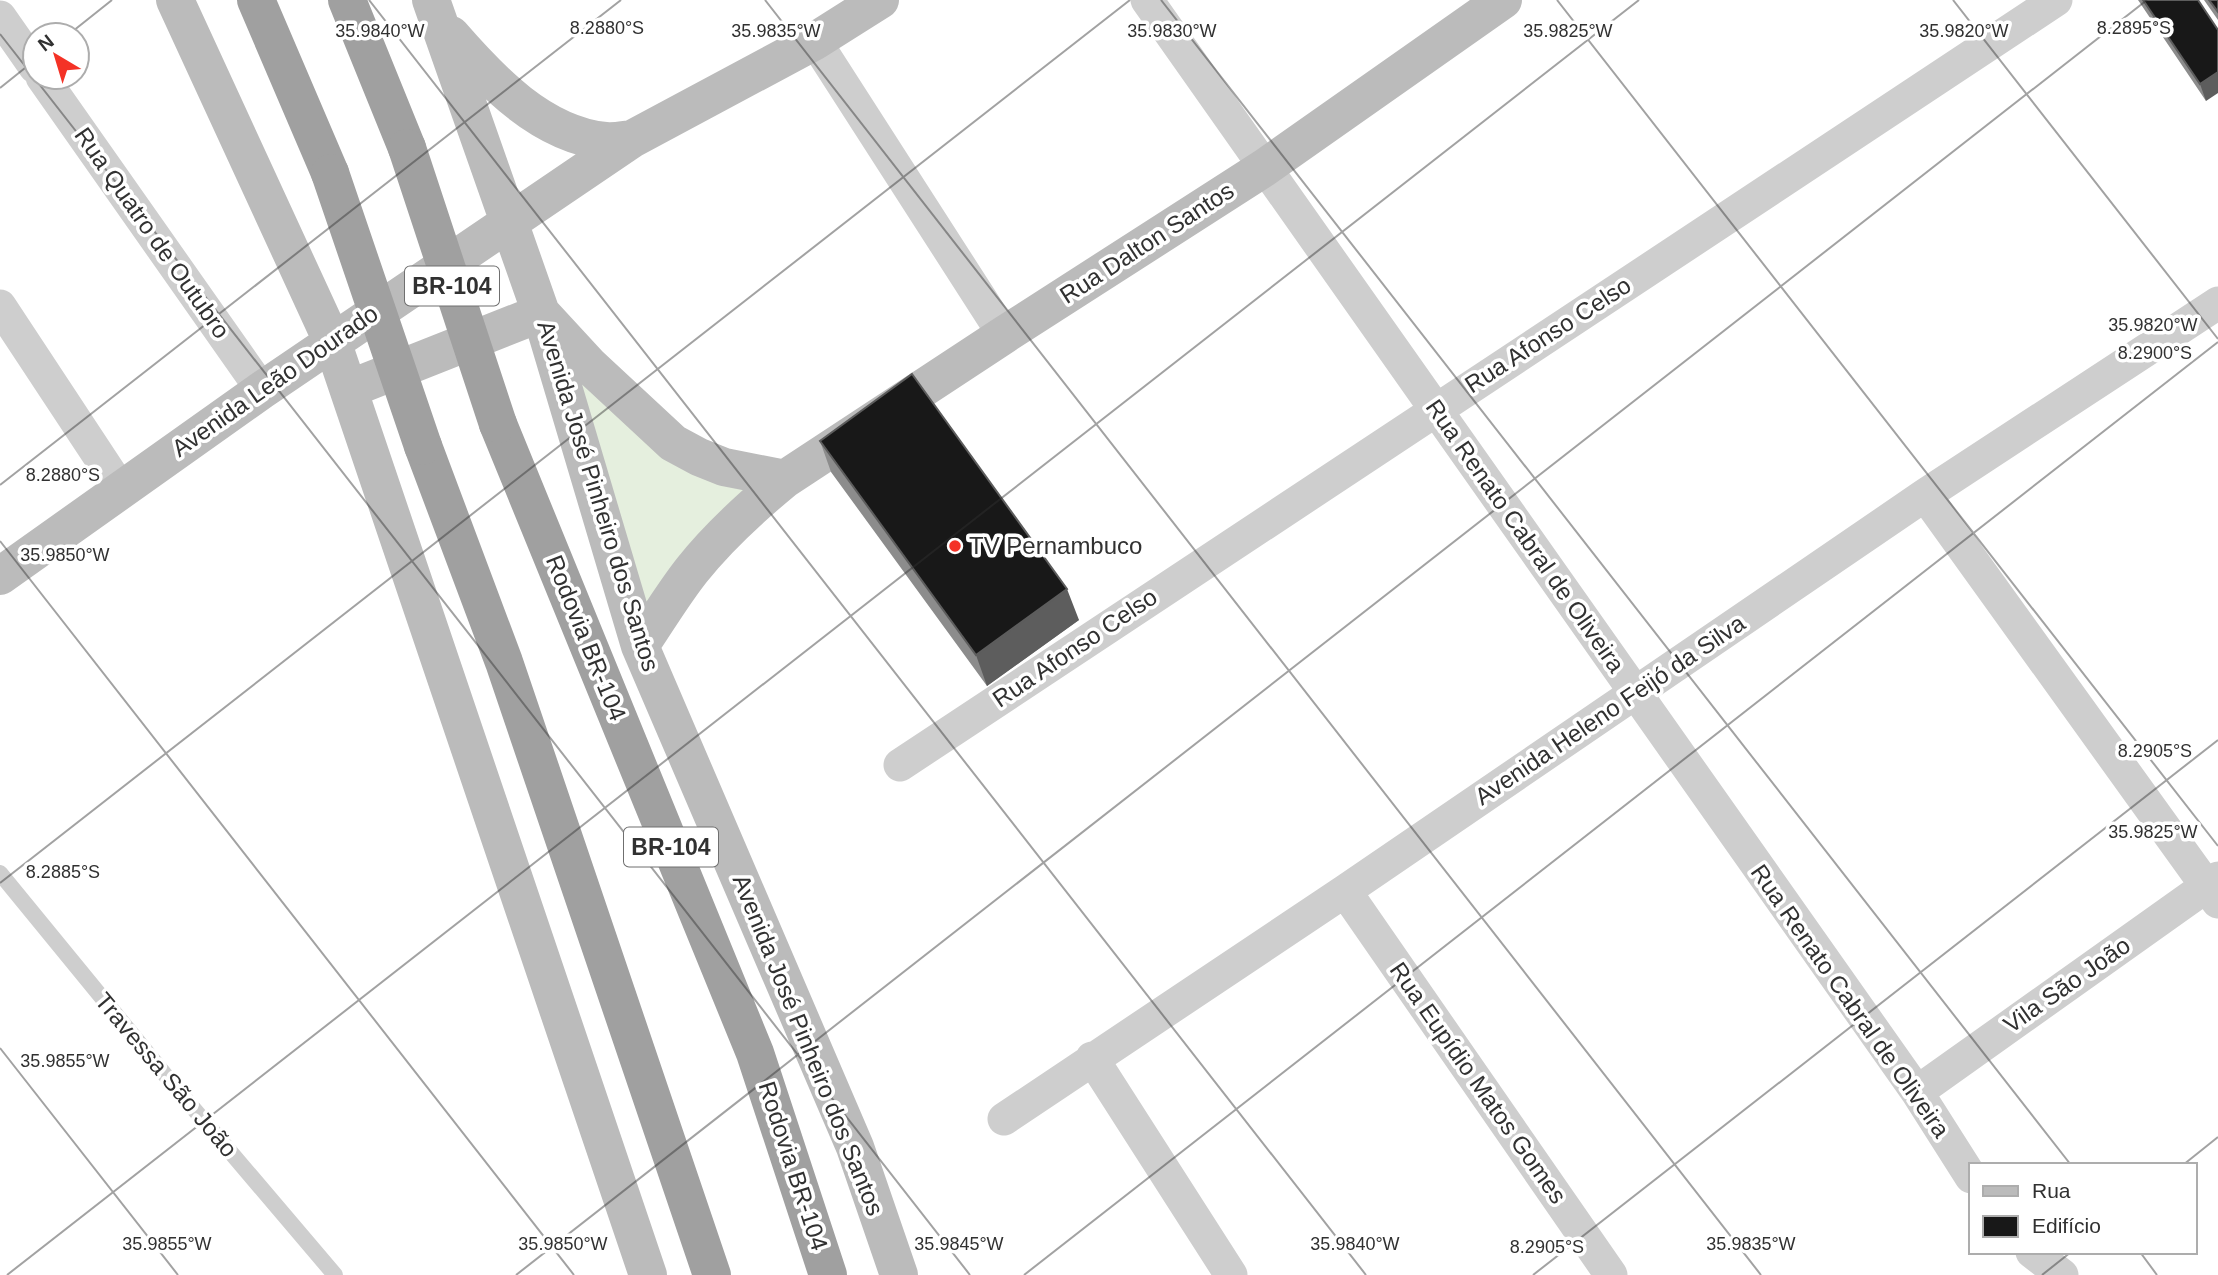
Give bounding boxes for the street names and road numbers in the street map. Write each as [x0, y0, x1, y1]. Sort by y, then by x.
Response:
street label: Rua Quatro de Outubro [69, 122, 235, 343]
street label: Rua Dalton Santos [1055, 176, 1239, 309]
road number: BR-104 [405, 266, 499, 306]
street label: Rua Afonso Celso [1460, 271, 1636, 398]
street label: Avenida Leão Dourado [167, 299, 383, 462]
street label: Avenida José Pinheiro dos Santos [532, 317, 665, 674]
street label: Rua Renato Cabral de Oliveira [1421, 394, 1631, 678]
street label: Rodovia BR-104 [541, 551, 632, 725]
street label: Rua Afonso Celso [988, 583, 1162, 712]
street label: Avenida Heleno Feijó da Silva [1470, 609, 1750, 810]
road number: BR-104 [624, 828, 718, 866]
street label: Rua Renato Cabral de Oliveira [1746, 859, 1956, 1143]
street label: Avenida José Pinheiro dos Santos [728, 870, 889, 1219]
street label: Vila São João [1998, 931, 2135, 1038]
street label: Rua Eupídio Matos Gomes [1385, 957, 1572, 1208]
street label: Travessa São João [90, 987, 243, 1162]
street label: Rodovia BR-104 [753, 1078, 834, 1254]

